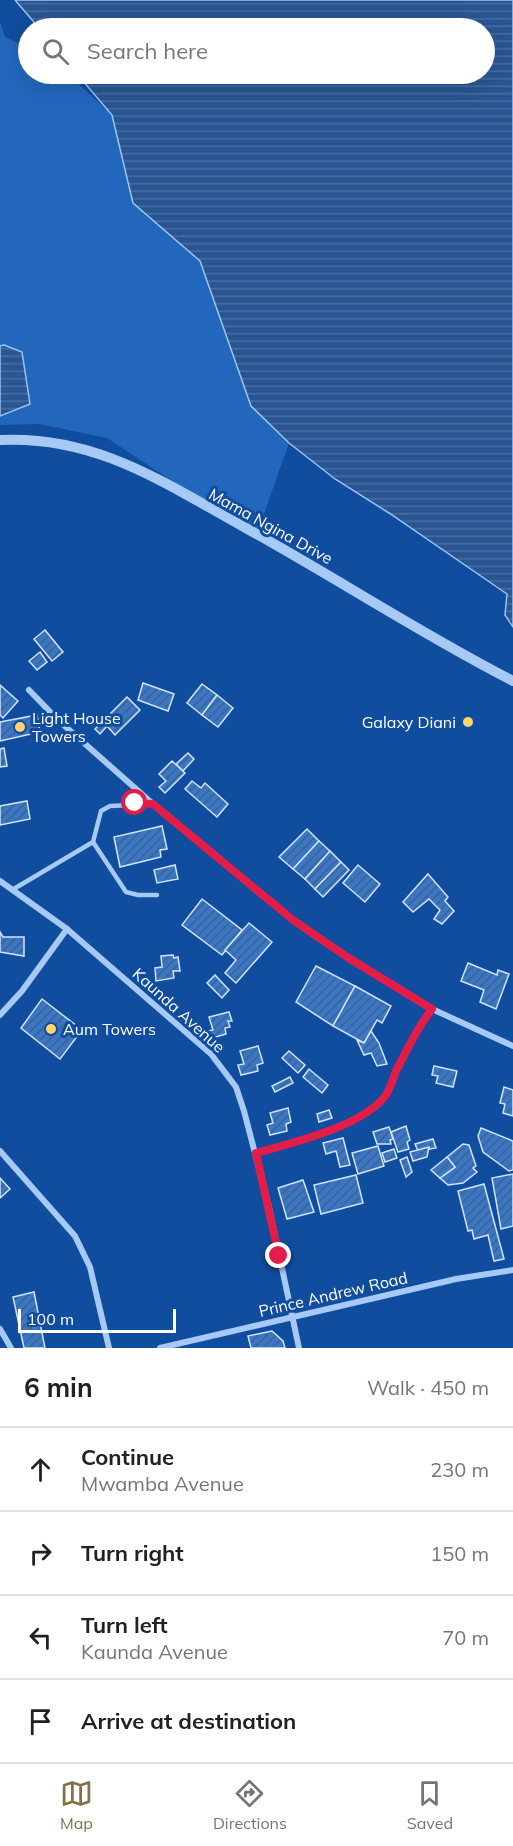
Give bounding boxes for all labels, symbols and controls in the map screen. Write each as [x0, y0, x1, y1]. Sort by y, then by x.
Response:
search box [18, 18, 495, 84]
icon: search [39, 35, 72, 68]
text: Search here [87, 37, 208, 65]
street label: Mama Ngina Drive [206, 484, 336, 568]
place label: Light House Towers [32, 708, 121, 746]
place label: Galaxy Diani [362, 712, 456, 732]
marker: Galaxy Diani [461, 715, 475, 729]
marker: Light House Towers [13, 720, 27, 734]
route start [121, 789, 147, 815]
street label: Kaunda Avenue [129, 963, 229, 1057]
place label: Aum Towers [63, 1019, 156, 1039]
marker: Aum Towers [44, 1022, 58, 1036]
route end [265, 1242, 291, 1268]
street label: Prince Andrew Road [257, 1267, 409, 1321]
scale bar [18, 1306, 176, 1334]
text: 100 m [27, 1309, 74, 1329]
text: 6 min [24, 1371, 93, 1404]
text: Walk · 450 m [367, 1375, 489, 1400]
text: Continue [81, 1443, 174, 1471]
icon: ahead [24, 1453, 57, 1486]
text: 230 m [430, 1457, 489, 1482]
text: Mwamba Avenue [81, 1471, 244, 1496]
icon: right [24, 1537, 57, 1570]
text: Turn right [81, 1539, 184, 1567]
text: 150 m [430, 1541, 489, 1566]
text: Turn left [81, 1611, 168, 1639]
icon: left [24, 1621, 57, 1654]
text: 70 m [442, 1625, 489, 1650]
text: Kaunda Avenue [81, 1639, 228, 1664]
icon: arrive [24, 1705, 57, 1738]
text: Arrive at destination [81, 1707, 296, 1735]
tab: Map [60, 1777, 93, 1833]
tab: Directions [213, 1777, 287, 1833]
tab: Saved [407, 1777, 453, 1833]

